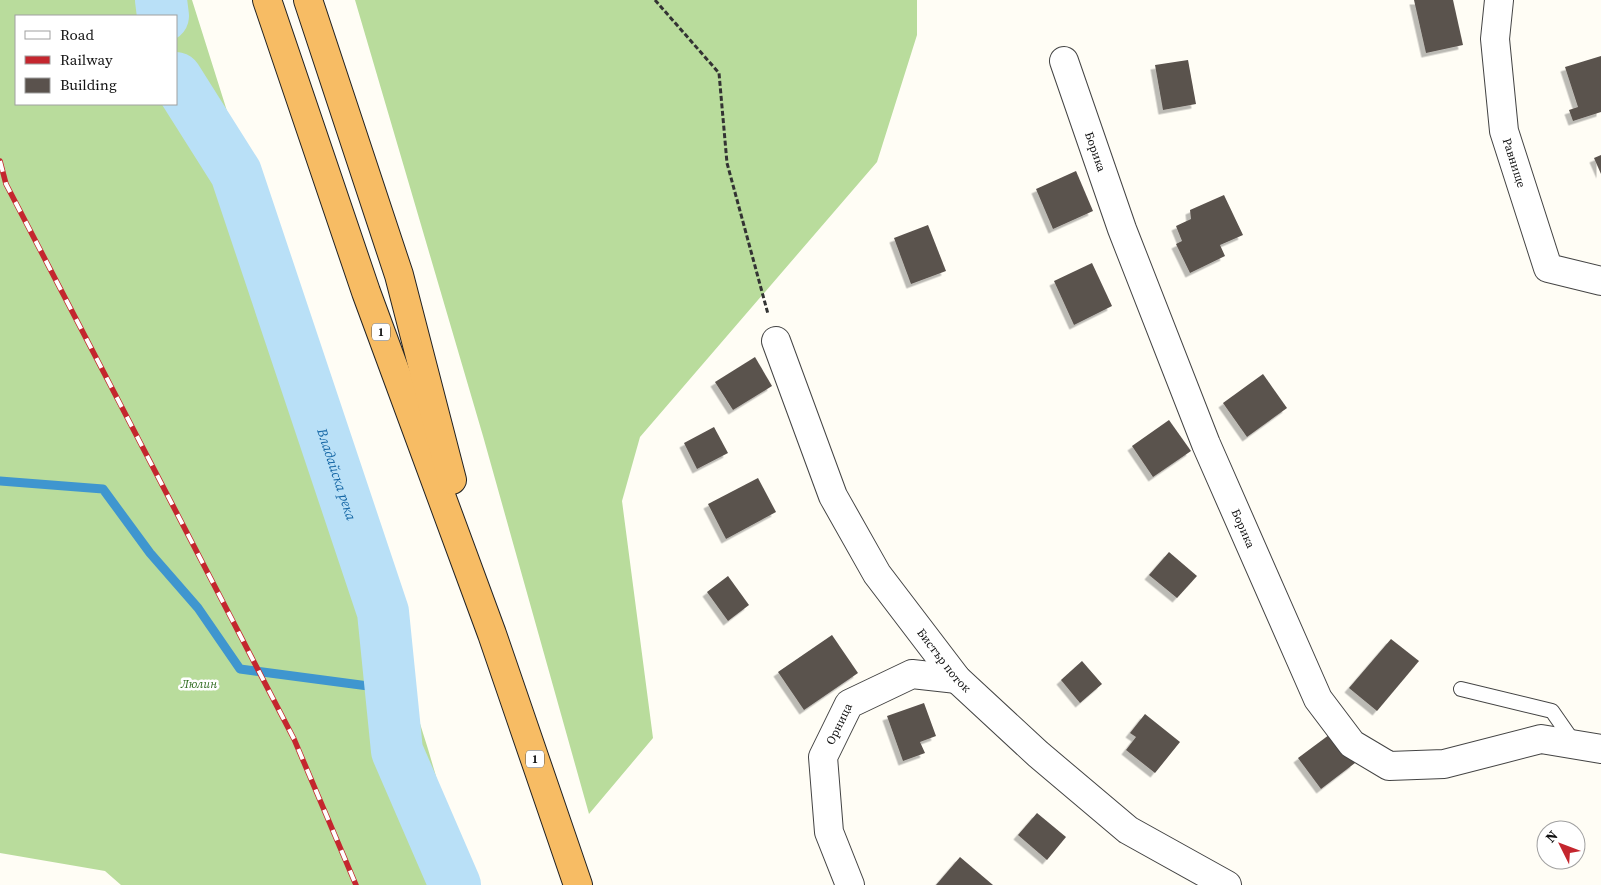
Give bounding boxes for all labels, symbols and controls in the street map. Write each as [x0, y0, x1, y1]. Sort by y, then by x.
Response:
legend [15, 15, 178, 105]
text: Road [60, 24, 94, 45]
text: Railway [60, 49, 113, 70]
text: Building [60, 74, 117, 95]
street label: Борика [1081, 130, 1110, 175]
street label: Равнище [1499, 136, 1530, 190]
road number: 1 [372, 324, 390, 341]
water label: Владайска река [312, 425, 362, 523]
street label: Борика [1228, 507, 1259, 552]
street label: Бистър поток [913, 625, 975, 696]
park label: Люлин [180, 676, 217, 692]
street label: Орница [822, 700, 857, 747]
road number: 1 [526, 751, 544, 768]
north arrow [1536, 820, 1586, 870]
text: N [1540, 826, 1562, 847]

